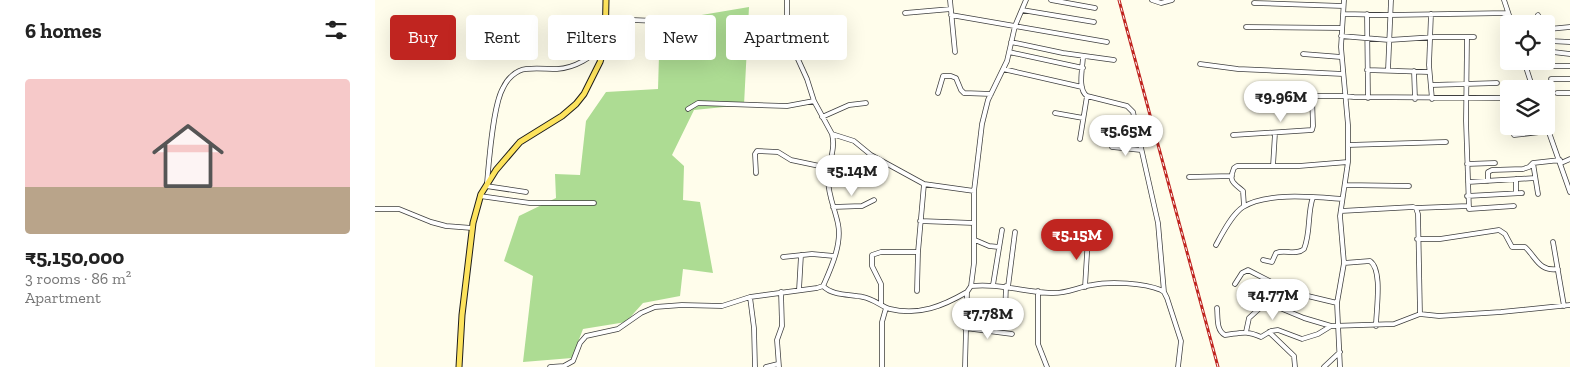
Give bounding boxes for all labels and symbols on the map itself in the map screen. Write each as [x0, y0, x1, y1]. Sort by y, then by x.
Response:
pin: ₹9.96M [1240, 80, 1322, 123]
pin: ₹5.65M [1085, 114, 1167, 157]
pin: ₹5.14M [811, 154, 893, 197]
pin: ₹5.15M [1036, 218, 1118, 261]
pin: ₹4.77M [1232, 278, 1314, 321]
pin: ₹7.78M [947, 298, 1029, 340]

